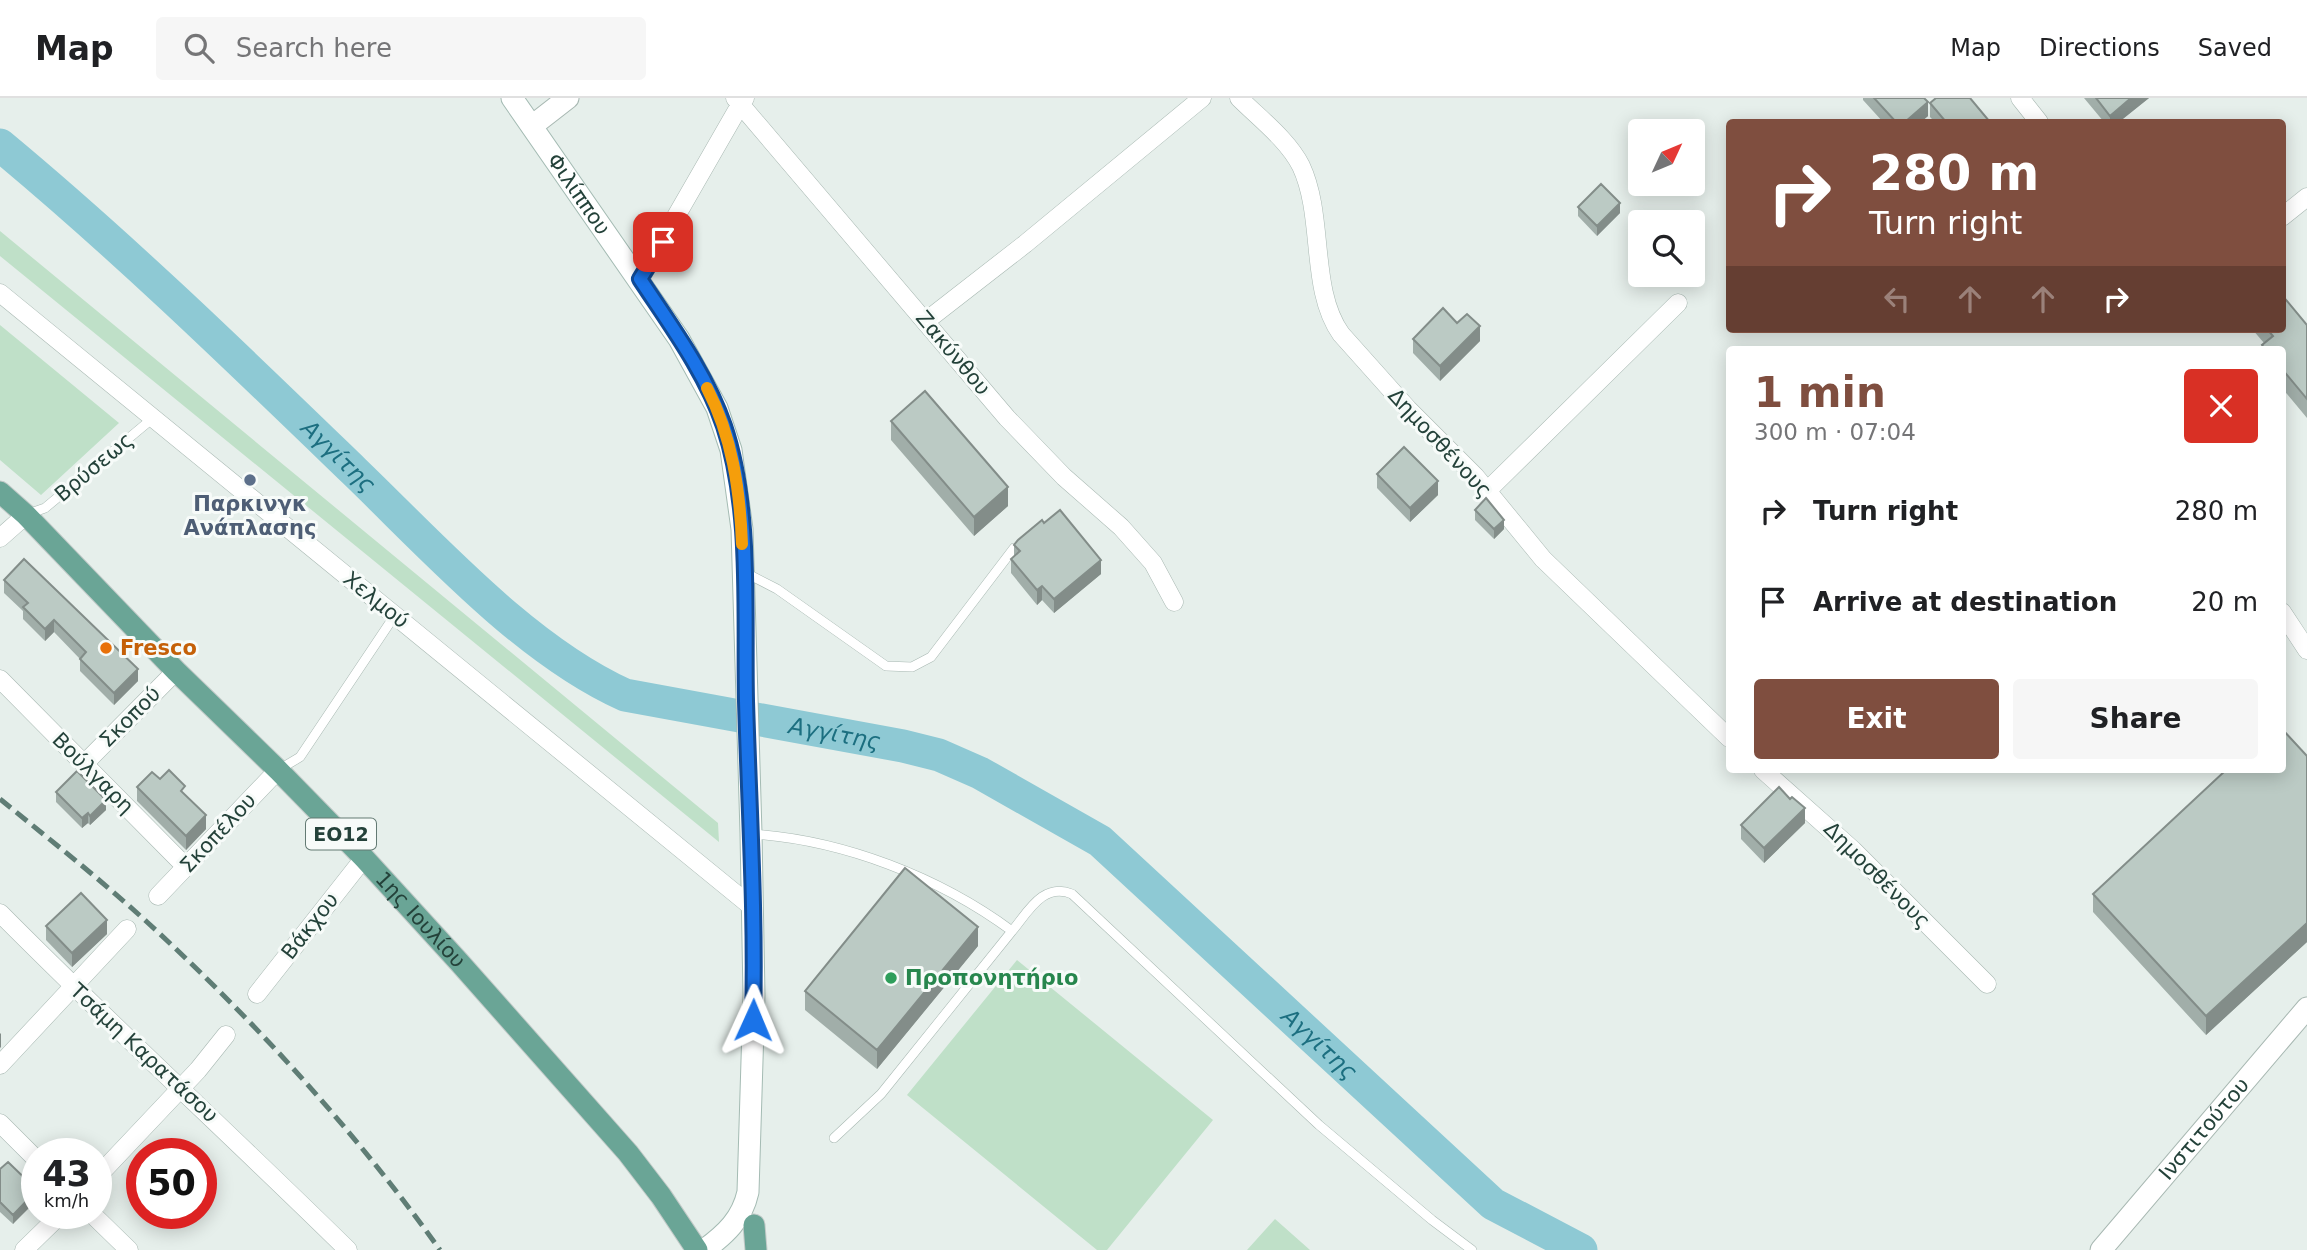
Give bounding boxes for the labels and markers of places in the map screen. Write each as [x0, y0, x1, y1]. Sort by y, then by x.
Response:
pin [633, 212, 693, 272]
marker: Παρκινγκ Ανάπλασης [242, 472, 258, 488]
place label: Παρκινγκ Ανάπλασης [183, 492, 317, 540]
place label: Fresco [120, 636, 197, 660]
marker: Fresco [98, 640, 114, 656]
place label: Προπονητήριο [905, 966, 1078, 990]
marker: Προπονητήριο [883, 970, 899, 986]

